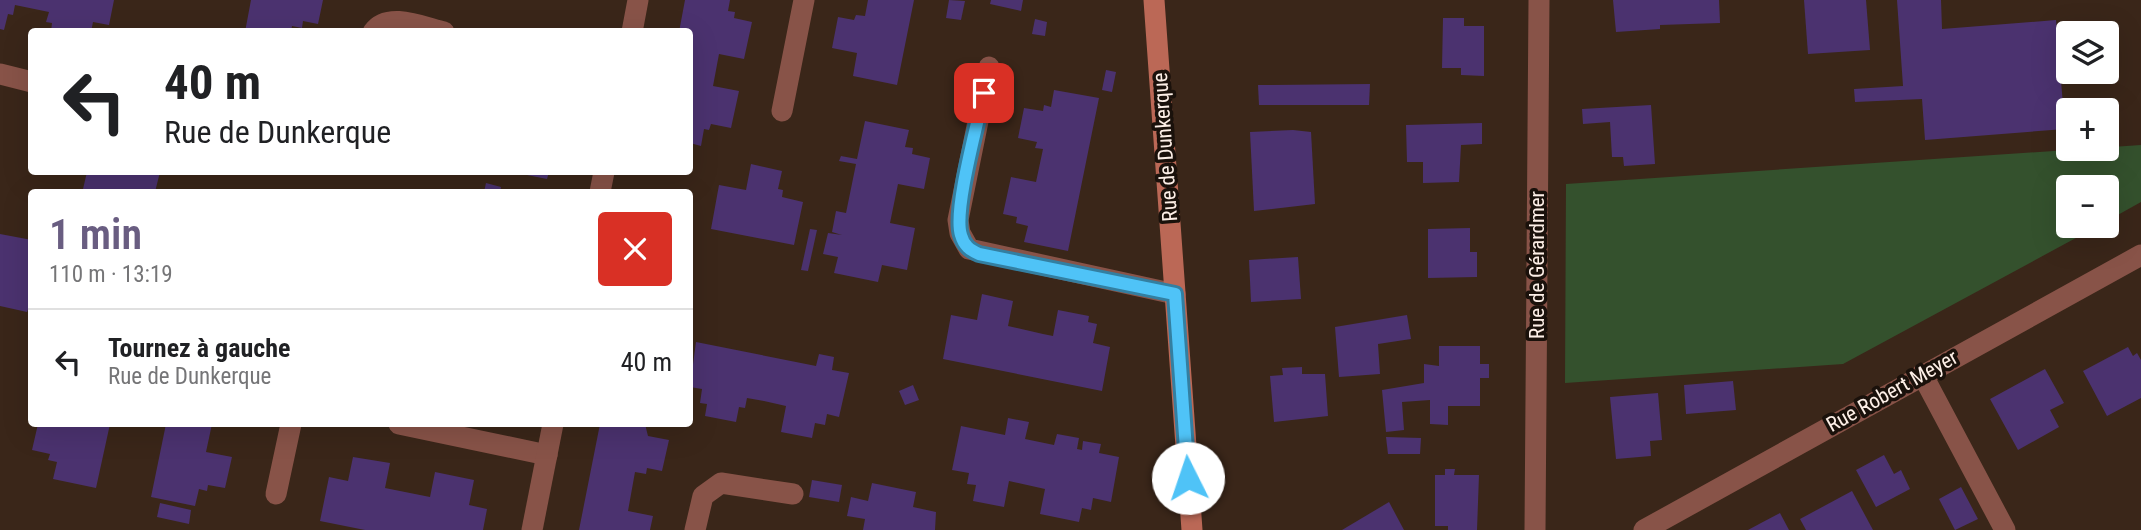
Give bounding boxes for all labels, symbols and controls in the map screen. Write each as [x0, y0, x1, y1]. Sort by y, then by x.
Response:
map controls [2056, 21, 2119, 238]
button: layers [2056, 21, 2119, 84]
text: 40 m [164, 54, 261, 111]
icon: left [49, 56, 140, 147]
pin [954, 63, 1014, 123]
street label: Rue de Dunkerque [1148, 72, 1182, 222]
icon: arrive [965, 74, 1003, 112]
button: + [2056, 98, 2119, 161]
text: Rue de Dunkerque [164, 113, 391, 151]
button: − [2056, 175, 2119, 238]
street label: Rue de Gérardmer [1525, 191, 1549, 339]
text: 1 min [49, 210, 142, 259]
button: close [598, 212, 672, 286]
text: 110 m · 13:19 [49, 261, 173, 288]
text: Tournez à gauche [108, 333, 290, 363]
icon: left [49, 343, 87, 381]
street label: Rue Robert Meyer [1822, 345, 1962, 437]
text: 40 m [621, 347, 672, 377]
text: Rue de Dunkerque [108, 363, 271, 390]
position arrow [1151, 441, 1225, 515]

